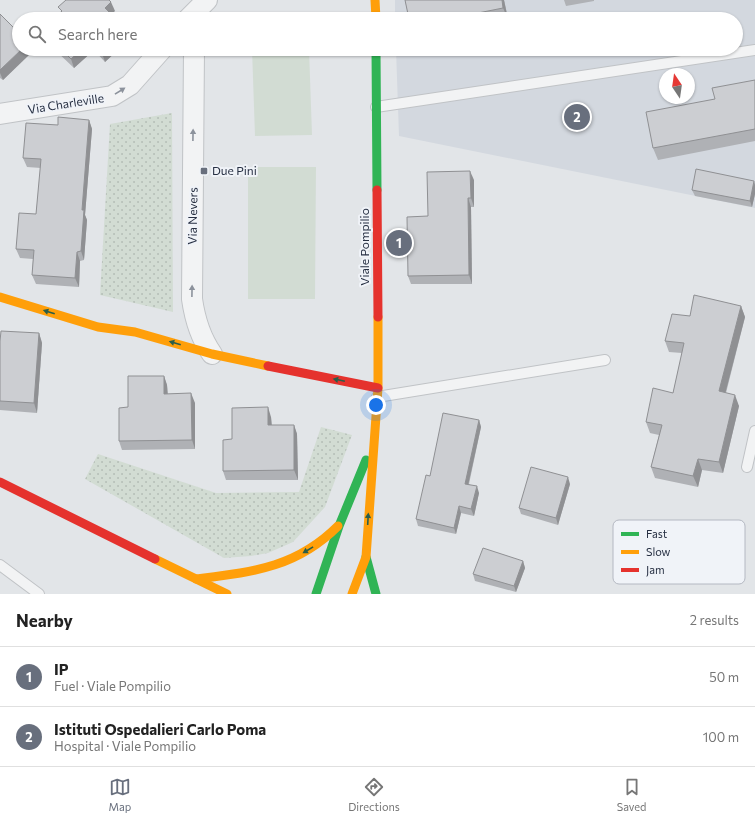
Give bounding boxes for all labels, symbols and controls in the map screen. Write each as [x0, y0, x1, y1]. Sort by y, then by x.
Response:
search box [12, 12, 743, 56]
icon: search [26, 23, 48, 45]
text: Search here [58, 25, 137, 43]
north arrow [659, 68, 695, 104]
one-way arrow [114, 88, 126, 95]
street label: Via Charleville [27, 90, 105, 116]
pin: 2 [564, 102, 590, 132]
one-way arrow [190, 128, 196, 141]
place label: Due Pini [212, 163, 257, 177]
marker: Due Pini [199, 166, 209, 176]
street label: Via Nevers [184, 187, 200, 245]
street label: Viale Pompilio [357, 208, 371, 286]
pin: 1 [386, 228, 412, 258]
one-way arrow [189, 284, 195, 297]
one-way arrow [43, 309, 55, 315]
one-way arrow [169, 340, 181, 346]
one-way arrow [333, 377, 346, 383]
your location [366, 395, 386, 415]
one-way arrow [365, 512, 371, 525]
legend [613, 520, 745, 584]
text: Fast [646, 527, 668, 540]
text: Slow [646, 545, 671, 558]
one-way arrow [303, 547, 314, 554]
text: Jam [646, 563, 665, 577]
text: Nearby [16, 610, 73, 631]
text: 2 results [690, 612, 739, 628]
text: IP [54, 660, 68, 678]
text: 1 [26, 669, 32, 685]
text: 50 m [709, 669, 739, 685]
text: Fuel · Viale Pompilio [54, 678, 171, 694]
text: Istituti Ospedalieri Carlo Poma [54, 720, 266, 738]
text: 2 [25, 729, 33, 745]
text: 100 m [703, 729, 739, 745]
text: Hospital · Viale Pompilio [54, 738, 196, 754]
tab: Map [109, 776, 131, 813]
tab: Directions [348, 776, 400, 813]
tab: Saved [617, 776, 646, 813]

